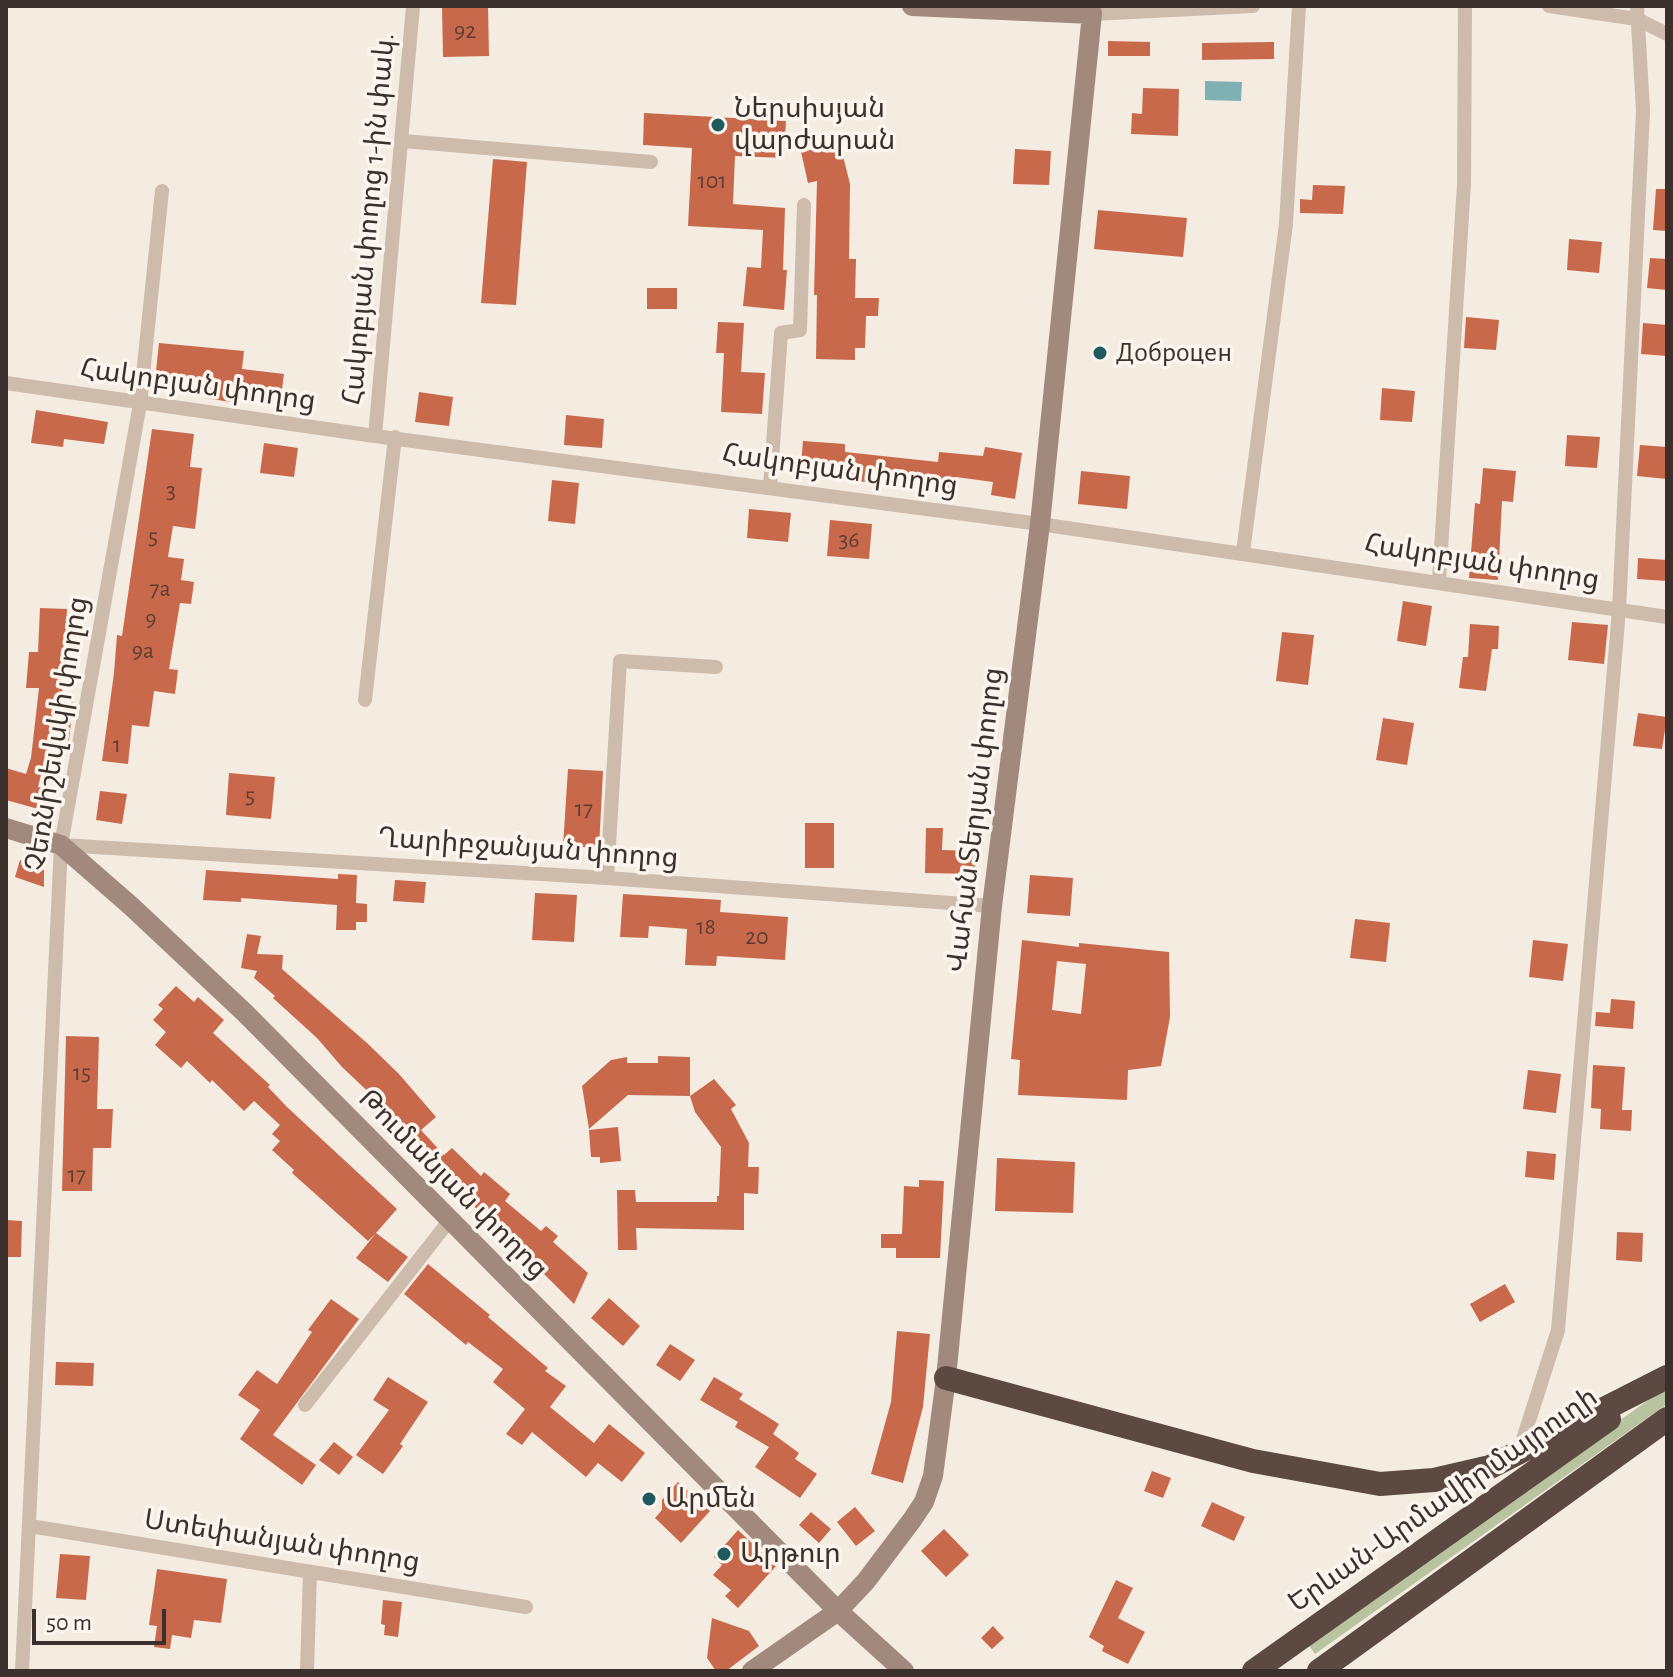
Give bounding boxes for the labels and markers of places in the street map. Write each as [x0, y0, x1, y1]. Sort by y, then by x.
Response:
place label: Ներսիսյան վարժարան [734, 92, 895, 158]
marker: Ներսիսյան վարժարան [709, 116, 727, 134]
place label: Доброцен [1116, 336, 1232, 370]
marker: Доброцен [1091, 344, 1109, 362]
place label: Արմեն [665, 1482, 756, 1516]
marker: Արմեն [640, 1490, 658, 1508]
place label: Արթուր [740, 1537, 841, 1571]
marker: Արթուր [715, 1545, 733, 1563]

